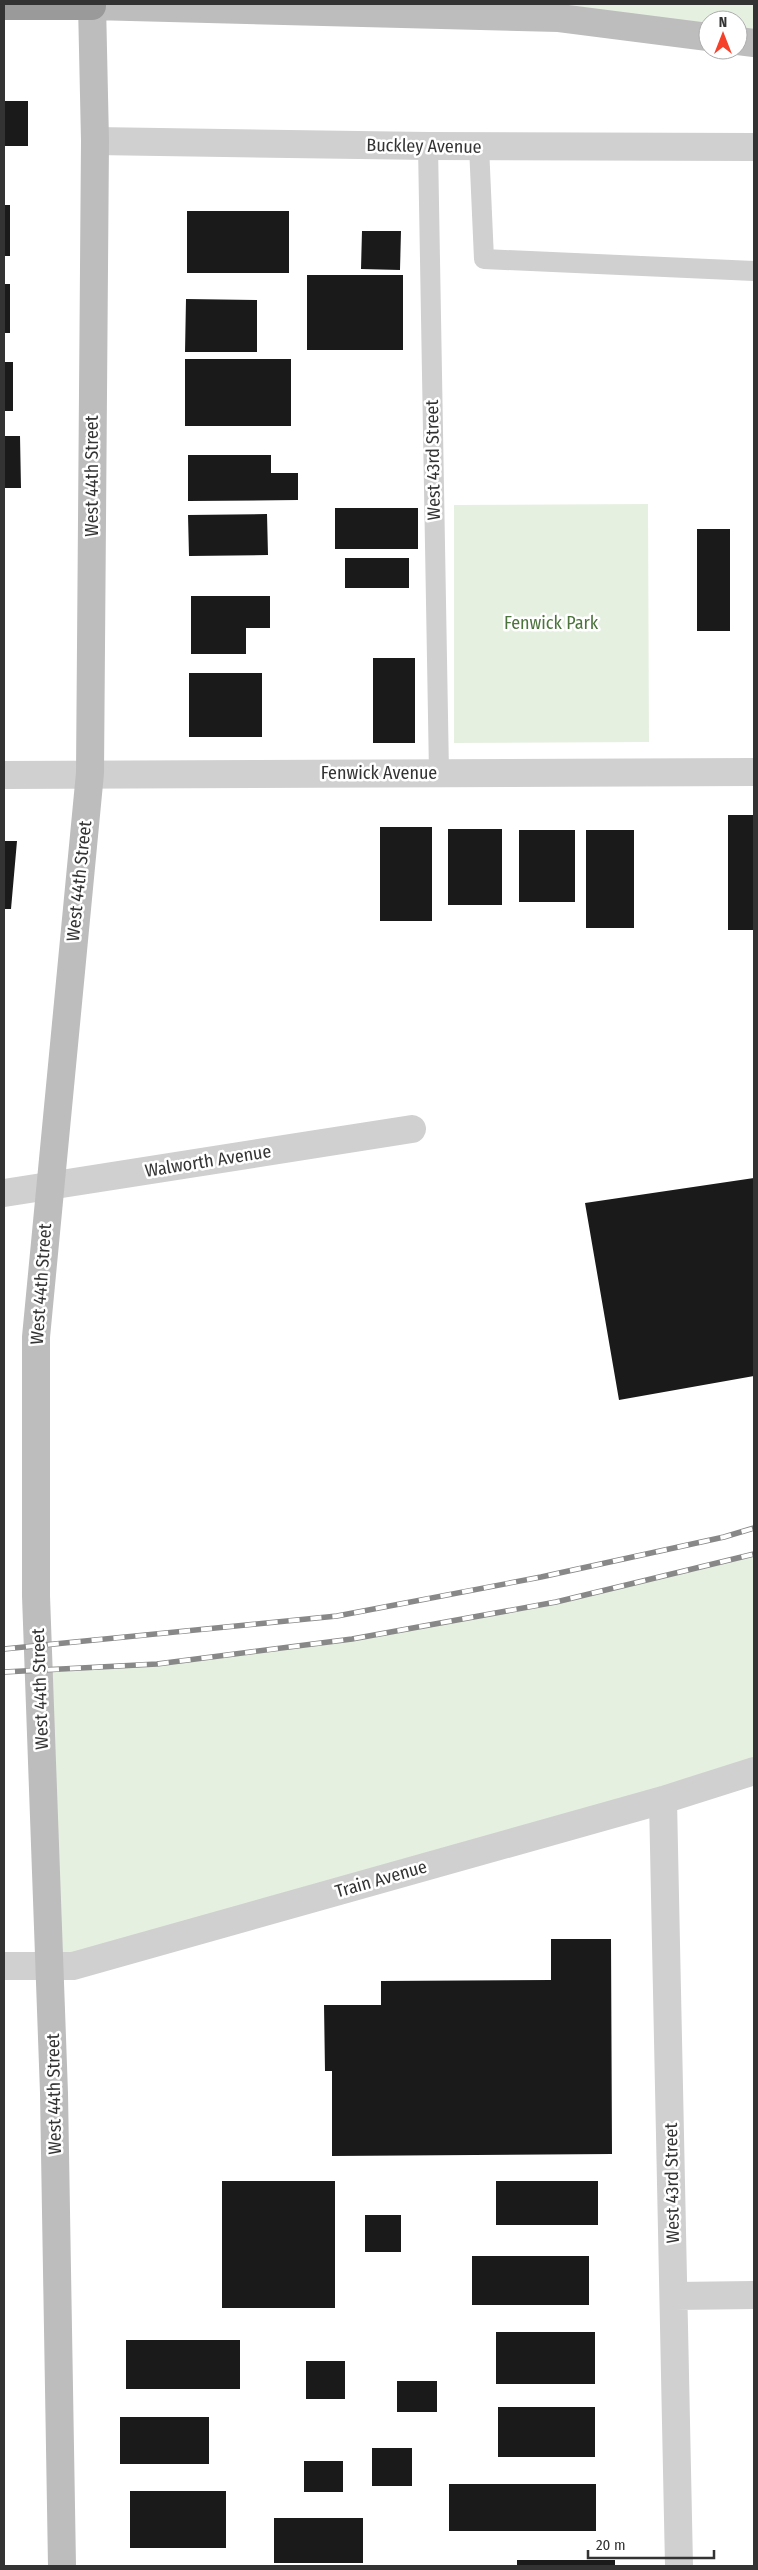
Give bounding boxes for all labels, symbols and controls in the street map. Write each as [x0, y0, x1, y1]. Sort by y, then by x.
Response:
north arrow [698, 10, 748, 60]
text: N [719, 14, 727, 31]
street label: Buckley Avenue [366, 134, 482, 158]
street label: West 43rd Street [421, 399, 445, 520]
street label: West 44th Street [81, 415, 103, 537]
park label: Fenwick Park [504, 612, 599, 634]
street label: Fenwick Avenue [321, 762, 437, 784]
street label: West 44th Street [62, 819, 96, 942]
street label: Walworth Avenue [143, 1140, 273, 1182]
street label: West 44th Street [26, 1223, 56, 1345]
street label: West 44th Street [27, 1628, 53, 1750]
street label: Train Avenue [332, 1855, 430, 1903]
street label: West 44th Street [42, 2033, 66, 2155]
street label: West 43rd Street [660, 2122, 684, 2243]
scale bar [588, 2528, 714, 2560]
text: 20 m [596, 2536, 626, 2554]

